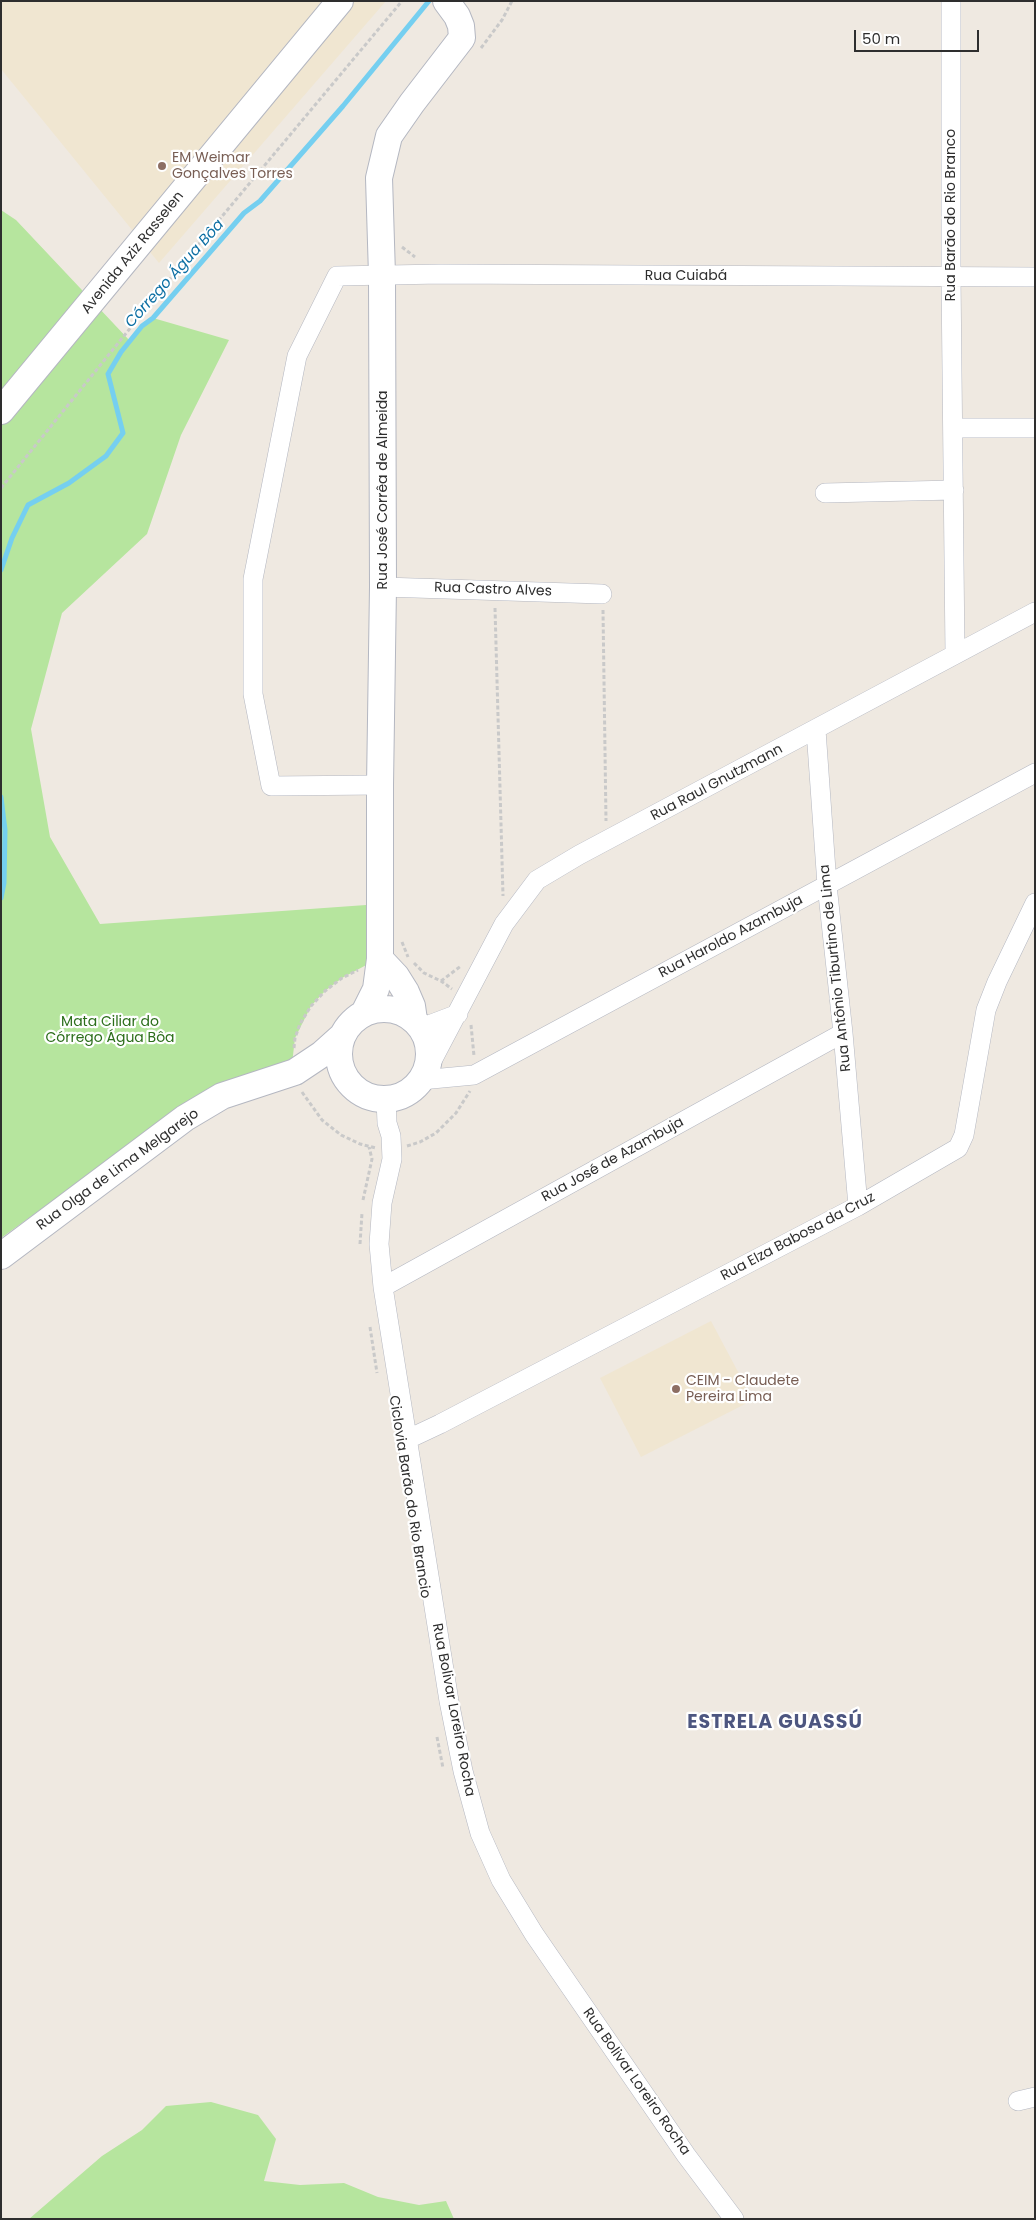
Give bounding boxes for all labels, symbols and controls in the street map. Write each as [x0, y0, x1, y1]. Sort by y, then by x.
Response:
scale bar [856, 20, 981, 52]
text: 50 m [862, 28, 900, 49]
street label: Rua Barão do Rio Branco [943, 129, 959, 301]
place label: EM Weimar Gonçalves Torres [172, 150, 293, 182]
marker: EM Weimar Gonçalves Torres [156, 160, 168, 172]
street label: Avenida Aziz Rasselen [78, 188, 188, 318]
water label: Córrego Água Bôa [122, 216, 228, 332]
street label: Rua Cuiabá [645, 268, 727, 284]
street label: Rua José Corrêa de Almeida [375, 390, 391, 590]
street label: Rua Castro Alves [434, 580, 552, 600]
street label: Rua Raul Gnutzmann [648, 741, 786, 825]
street label: Rua Antônio Tiburtino de Lima [817, 864, 855, 1072]
street label: Rua Haroldo Azambuja [656, 892, 806, 982]
park label: Mata Ciliar do Córrego Água Bôa [45, 1014, 175, 1046]
street label: Rua Olga de Lima Melgarejo [34, 1106, 202, 1234]
street label: Rua José de Azambuja [539, 1114, 687, 1206]
street label: Rua Elza Babosa da Cruz [718, 1189, 878, 1285]
place label: CEIM - Claudete Pereira Lima [686, 1373, 799, 1405]
marker: CEIM - Claudete Pereira Lima [670, 1383, 682, 1395]
street label: Ciclovia Barão do Rio Brancio [385, 1394, 433, 1600]
street label: Rua Bolivar Loreiro Rocha [428, 1622, 478, 1798]
district label: ESTRELA GUASSÚ [685, 1712, 865, 1734]
street label: Rua Bolivar Loreiro Rocha [579, 2005, 693, 2159]

